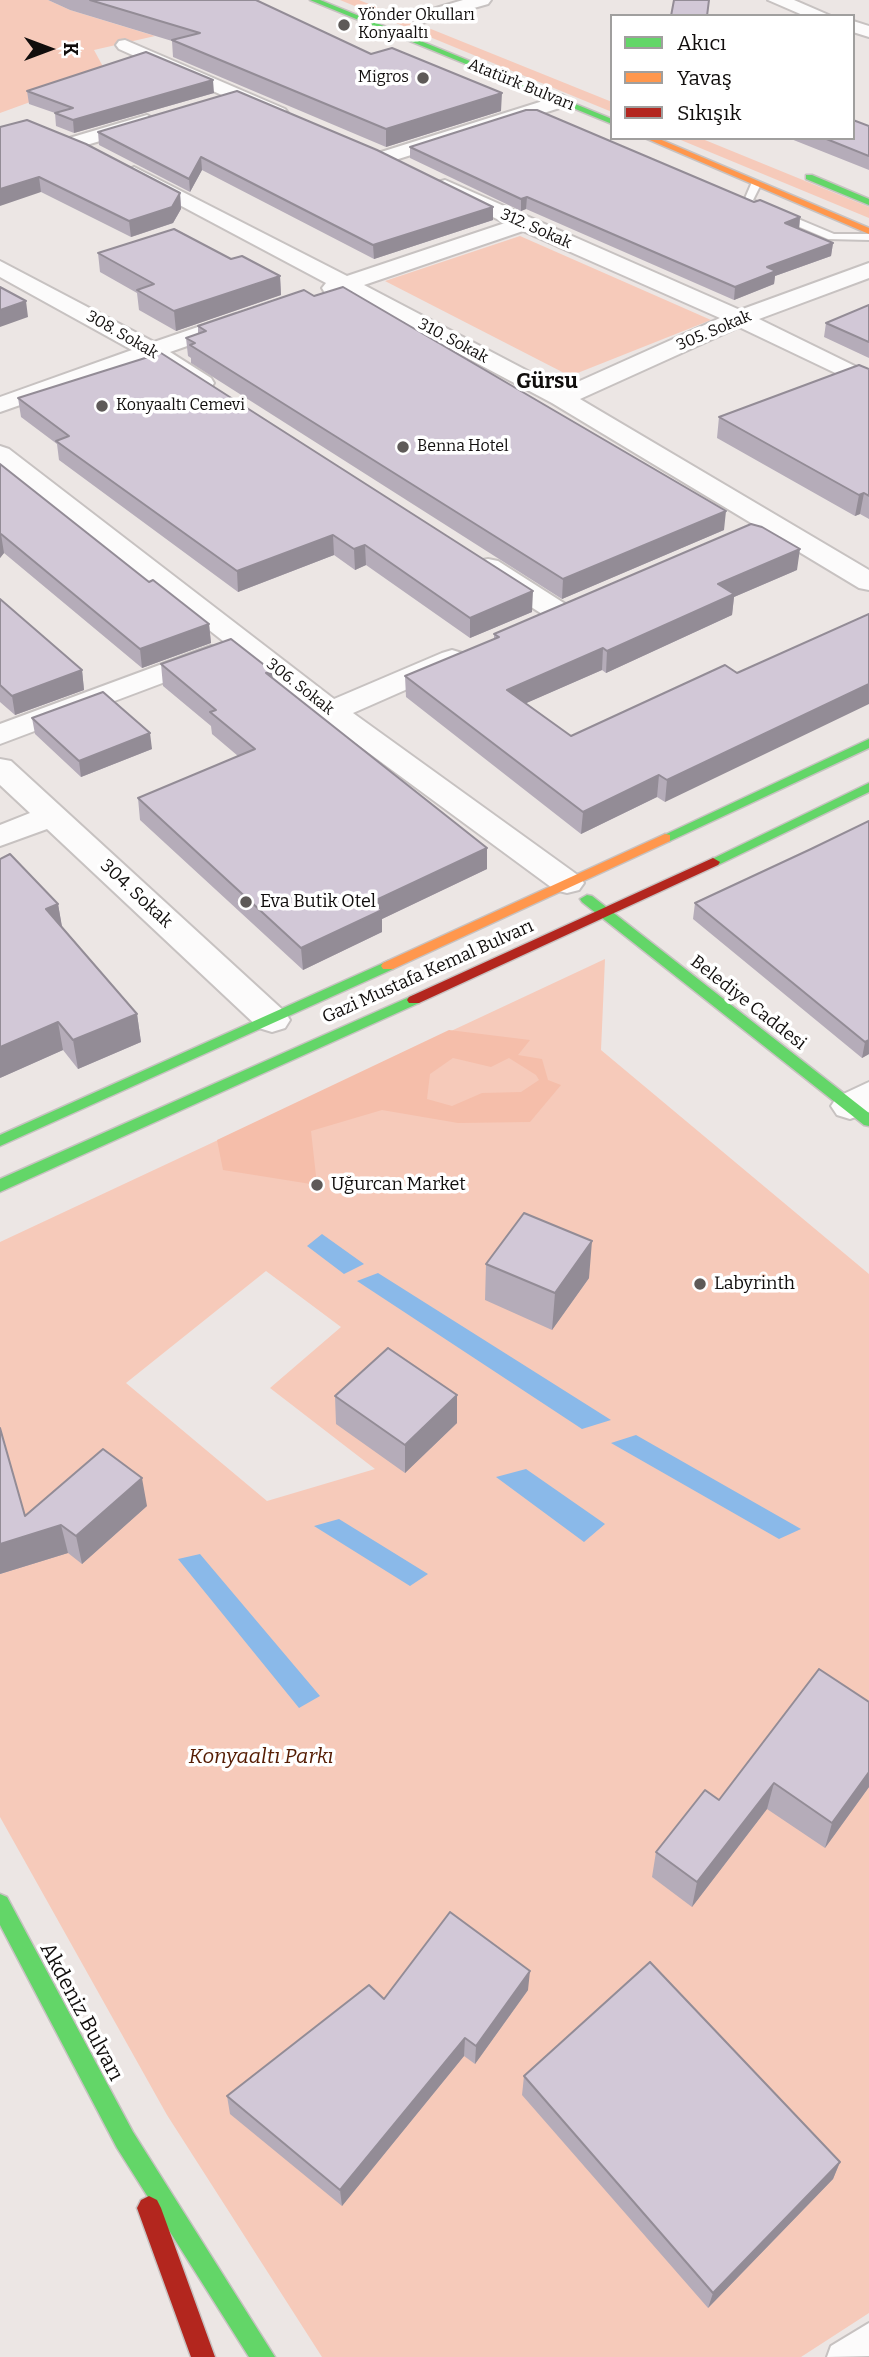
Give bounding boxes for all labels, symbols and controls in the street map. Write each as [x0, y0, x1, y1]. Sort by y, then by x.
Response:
place label: Yönder Okulları Konyaaltı [358, 6, 475, 44]
north arrow [14, 14, 84, 84]
legend [610, 14, 855, 140]
marker: Yönder Okulları Konyaaltı [336, 17, 352, 33]
text: Akıcı [677, 30, 726, 56]
text: K [59, 42, 82, 56]
street label: Atatürk Bulvarı [465, 55, 577, 115]
text: Yavaş [677, 65, 732, 91]
place label: Migros [358, 68, 409, 88]
marker: Migros [415, 70, 431, 86]
text: Sıkışık [677, 100, 741, 126]
street label: 312. Sokak [497, 205, 575, 253]
street label: 308. Sokak [83, 307, 161, 363]
street label: 305. Sokak [674, 307, 754, 355]
street label: 310. Sokak [415, 315, 491, 367]
district label: Gürsu [516, 369, 578, 395]
place label: Konyaaltı Cemevi [116, 396, 245, 416]
marker: Konyaaltı Cemevi [94, 398, 110, 414]
place label: Benna Hotel [417, 437, 509, 457]
marker: Benna Hotel [395, 439, 411, 455]
street label: 306. Sokak [262, 655, 338, 719]
street label: 304. Sokak [96, 855, 176, 933]
place label: Eva Butik Otel [260, 891, 376, 913]
marker: Eva Butik Otel [238, 894, 254, 910]
street label: Gazi Mustafa Kemal Bulvarı [319, 916, 537, 1028]
street label: Belediye Caddesi [686, 951, 810, 1055]
place label: Uğurcan Market [331, 1174, 466, 1196]
marker: Uğurcan Market [309, 1177, 325, 1193]
place label: Labyrinth [714, 1273, 795, 1295]
marker: Labyrinth [692, 1276, 708, 1292]
park label: Konyaaltı Parkı [188, 1744, 334, 1770]
street label: Akdeniz Bulvarı [34, 1939, 128, 2085]

